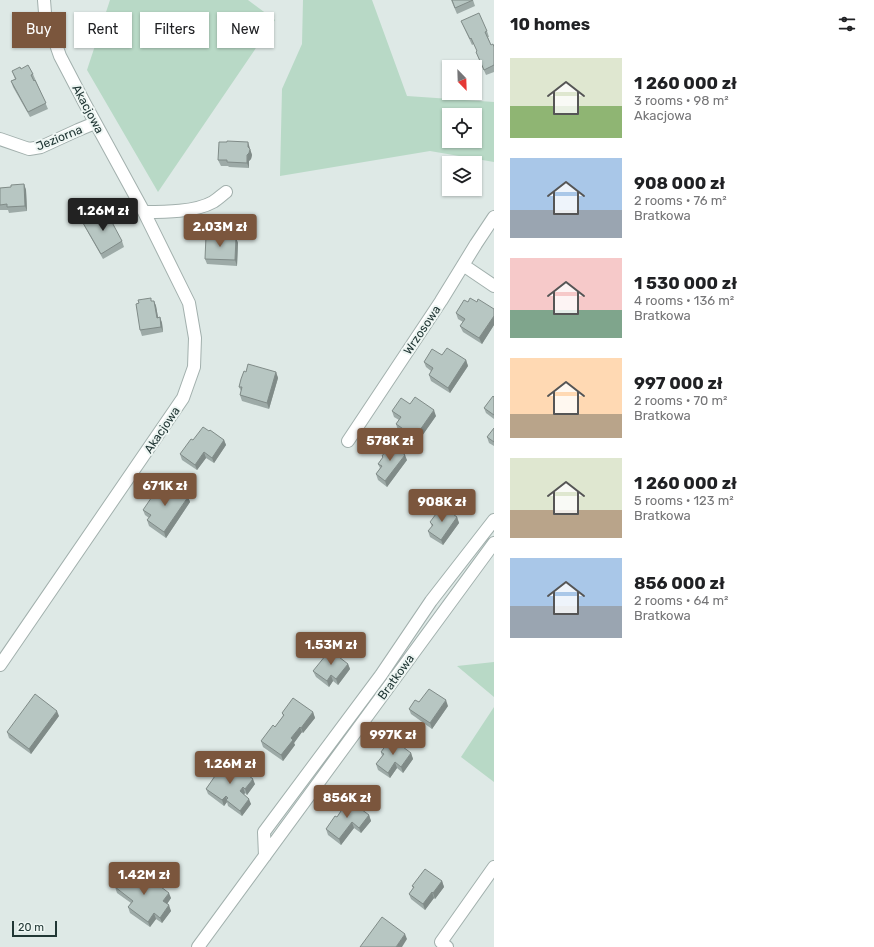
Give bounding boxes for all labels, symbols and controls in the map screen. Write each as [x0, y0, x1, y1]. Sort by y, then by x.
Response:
chip: Buy [12, 12, 66, 48]
chip: Rent [74, 12, 132, 48]
chip: Filters [140, 12, 209, 48]
chip: New [217, 12, 274, 48]
icon: filters [836, 13, 858, 35]
text: 10 homes [510, 14, 590, 34]
north arrow [442, 60, 482, 100]
map controls [442, 60, 482, 196]
text: 1 260 000 zł [634, 73, 737, 93]
icon: home [542, 74, 590, 122]
street label: Akacjowa [69, 82, 107, 136]
text: 3 rooms · 98 m² [634, 93, 729, 108]
button: locate [442, 108, 482, 148]
text: Akacjowa [634, 108, 692, 123]
street label: Jeziorna [34, 122, 84, 154]
button: layers [442, 156, 482, 196]
text: 908 000 zł [634, 173, 725, 193]
icon: home [542, 174, 590, 222]
text: 2 rooms · 76 m² [634, 193, 727, 208]
pin: 1.26M zł [62, 198, 144, 232]
text: 1.26M zł [77, 203, 129, 218]
text: Bratkowa [634, 208, 691, 223]
pin: 2.03M zł [179, 214, 261, 248]
text: 2.03M zł [193, 219, 247, 234]
text: 1 530 000 zł [634, 273, 737, 293]
icon: home [542, 274, 590, 322]
text: 4 rooms · 136 m² [634, 293, 734, 308]
street label: Wrzosowa [401, 303, 443, 357]
text: Bratkowa [634, 308, 691, 323]
text: 997 000 zł [634, 373, 723, 393]
icon: home [542, 374, 590, 422]
text: 2 rooms · 70 m² [634, 393, 728, 408]
street label: Akacjowa [141, 404, 183, 456]
text: Bratkowa [634, 408, 691, 423]
pin: 578K zł [353, 428, 427, 462]
text: 578K zł [366, 433, 414, 448]
pin: 671K zł [128, 473, 202, 507]
text: 1 260 000 zł [634, 473, 737, 493]
icon: home [542, 474, 590, 522]
text: 671K zł [143, 478, 187, 493]
pin: 908K zł [405, 489, 479, 523]
text: 5 rooms · 123 m² [634, 493, 734, 508]
text: 908K zł [418, 494, 466, 509]
text: Bratkowa [634, 508, 691, 523]
text: 856 000 zł [634, 573, 725, 593]
icon: home [542, 574, 590, 622]
text: 2 rooms · 64 m² [634, 593, 729, 608]
text: Bratkowa [634, 608, 691, 623]
pin: 1.53M zł [290, 632, 372, 666]
text: 1.53M zł [305, 637, 357, 652]
street label: Bratkowa [375, 652, 417, 702]
pin: 997K zł [356, 722, 430, 756]
text: 997K zł [369, 727, 417, 742]
pin: 1.26M zł [189, 751, 271, 785]
text: 1.26M zł [204, 756, 256, 771]
pin: 856K zł [310, 785, 384, 819]
text: 856K zł [323, 790, 371, 805]
pin: 1.42M zł [103, 862, 185, 896]
text: 1.42M zł [118, 867, 170, 882]
scale bar [12, 919, 57, 938]
text: 20 m [18, 921, 44, 934]

